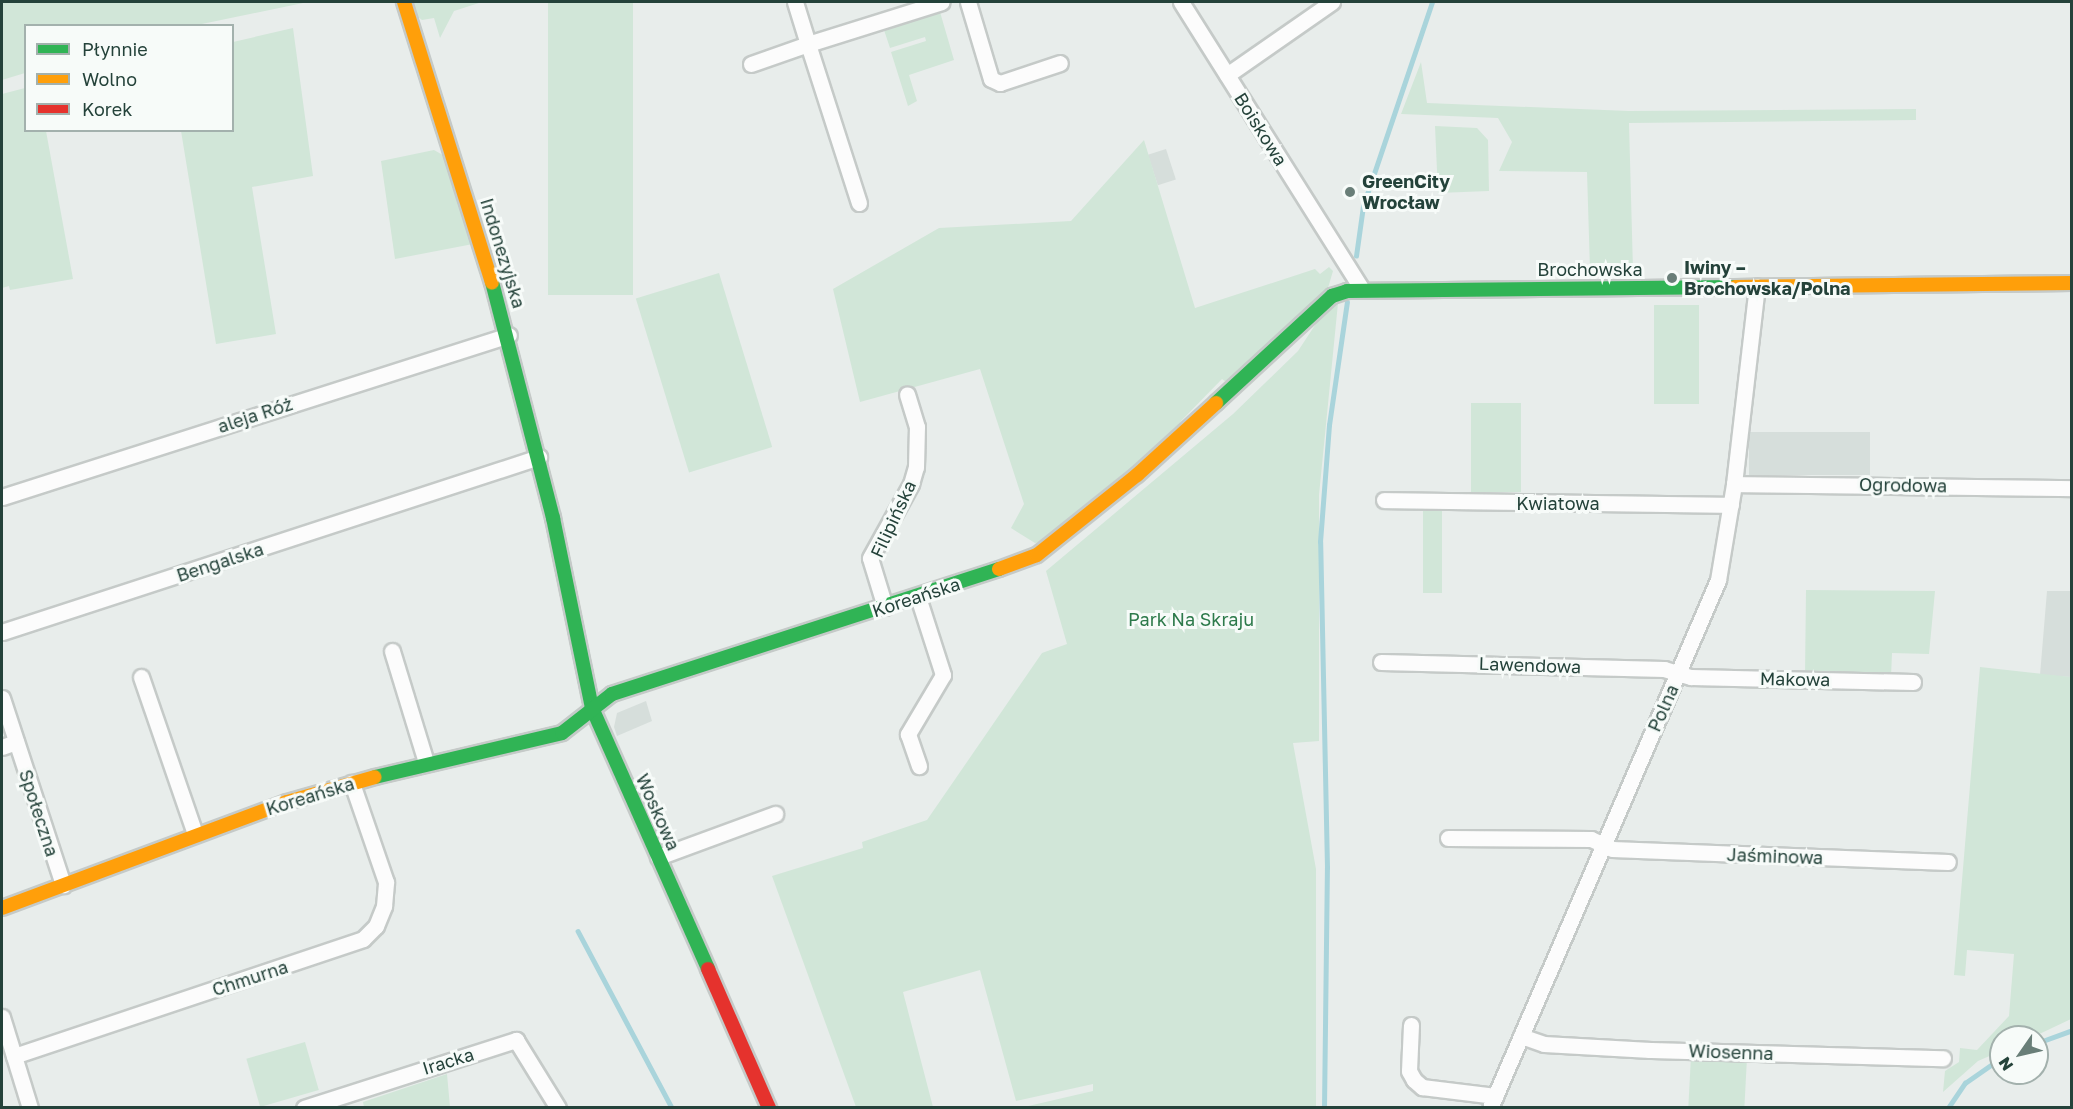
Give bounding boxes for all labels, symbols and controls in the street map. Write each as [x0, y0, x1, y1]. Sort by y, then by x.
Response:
legend [24, 24, 234, 132]
text: Płynnie [82, 38, 148, 60]
text: Wolno [82, 68, 137, 90]
street label: Boiskowa [1230, 88, 1292, 170]
text: Korek [82, 98, 132, 120]
place label: GreenCity Wrocław [1362, 171, 1450, 213]
marker: GreenCity Wrocław [1343, 185, 1357, 199]
street label: Indonezyjska [476, 195, 530, 311]
place label: Iwiny – Brochowska/Polna [1684, 257, 1851, 300]
street label: Brochowska [1537, 258, 1643, 280]
marker: Iwiny – Brochowska/Polna [1665, 271, 1679, 285]
street label: aleja Róż [215, 393, 295, 437]
street label: Ogrodowa [1859, 473, 1947, 497]
street label: Filipińska [866, 477, 920, 561]
street label: Kwiatowa [1516, 492, 1600, 514]
street label: Bengalska [174, 538, 266, 586]
street label: Koreańska [869, 573, 963, 621]
park label: Park Na Skraju [1128, 608, 1254, 630]
street label: Lawendowa [1478, 652, 1582, 678]
street label: Makowa [1760, 668, 1830, 690]
street label: Polna [1643, 681, 1683, 735]
street label: Społeczna [15, 767, 63, 859]
street label: Woskowa [632, 770, 684, 854]
street label: Koreańska [263, 772, 357, 820]
street label: Jaśminowa [1726, 844, 1824, 868]
street label: Chmurna [209, 956, 291, 1000]
north arrow [1989, 1025, 2049, 1085]
street label: Wiosenna [1688, 1040, 1774, 1064]
street label: Iracka [420, 1043, 476, 1079]
text: N [1994, 1053, 2017, 1075]

